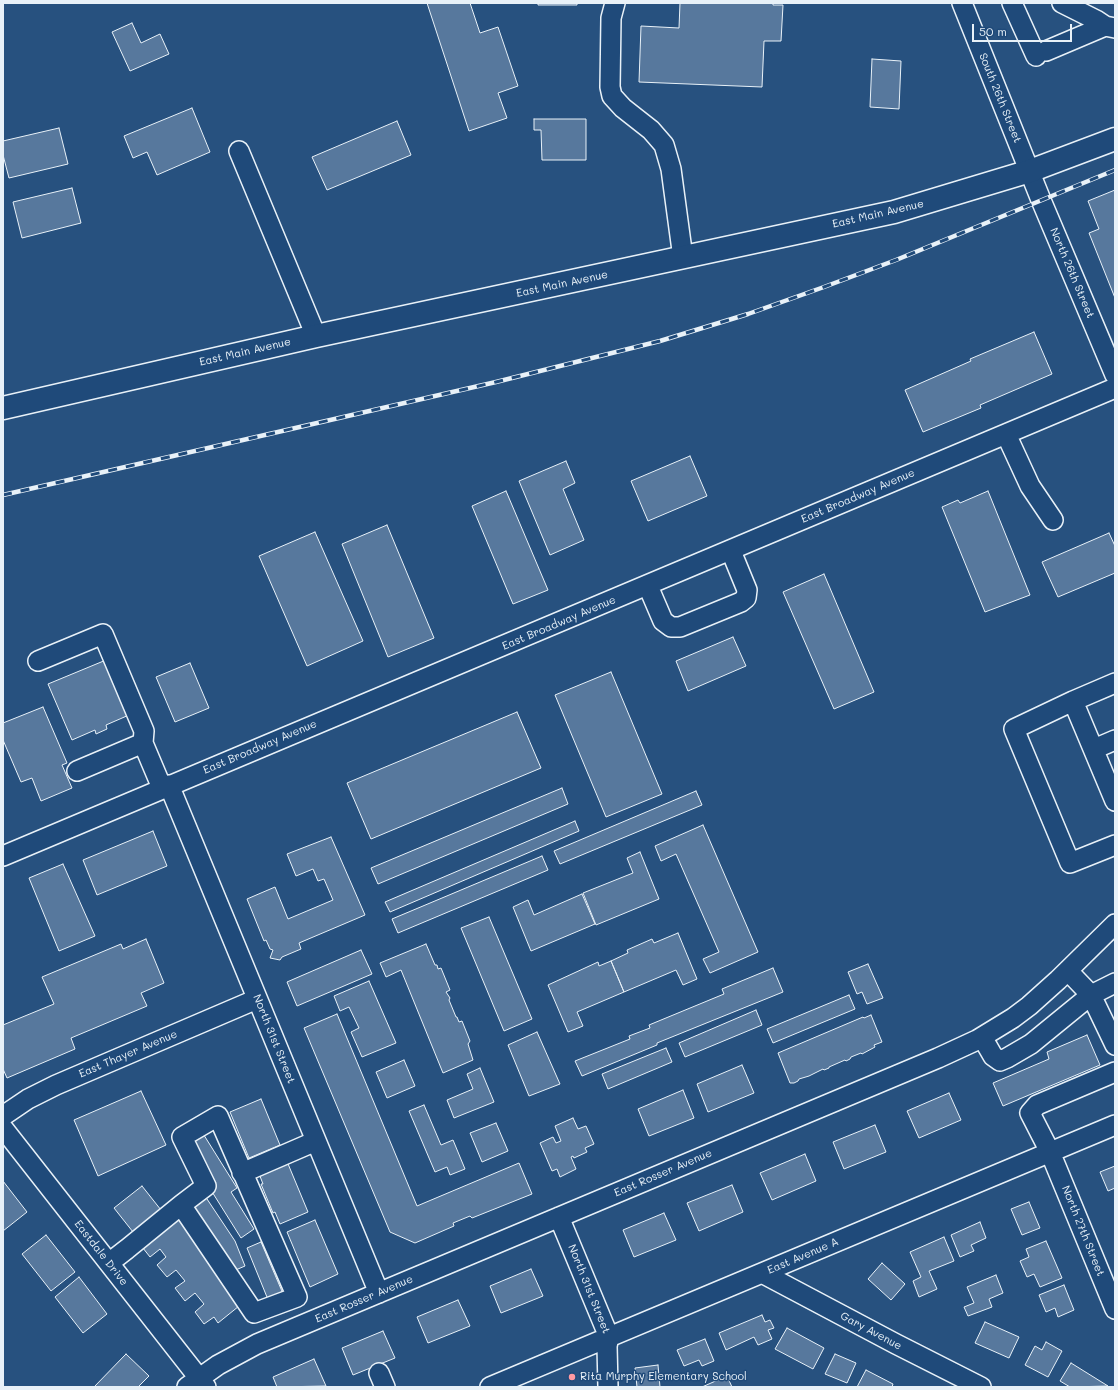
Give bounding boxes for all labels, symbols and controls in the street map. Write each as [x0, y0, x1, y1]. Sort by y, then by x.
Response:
scale bar [974, 16, 1074, 42]
text: 50 m [979, 23, 1007, 39]
street label: South 26th Street [976, 51, 1024, 145]
street label: East Main Avenue [831, 197, 925, 231]
street label: North 26th Street [1047, 226, 1097, 320]
street label: East Main Avenue [515, 268, 609, 300]
street label: East Main Avenue [198, 335, 292, 369]
street label: East Broadway Avenue [799, 466, 917, 526]
street label: East Broadway Avenue [500, 593, 618, 653]
street label: East Broadway Avenue [201, 717, 319, 777]
street label: North 31st Street [250, 993, 298, 1085]
street label: East Thayer Avenue [77, 1027, 179, 1081]
street label: East Rosser Avenue [612, 1146, 714, 1200]
street label: North 27th Street [1059, 1184, 1107, 1278]
street label: Eastdale Drive [71, 1218, 131, 1288]
street label: East Avenue A [765, 1235, 841, 1277]
street label: North 31st Street [565, 1243, 613, 1335]
street label: East Rosser Avenue [313, 1272, 415, 1326]
street label: Gary Avenue [838, 1309, 904, 1353]
place label: Rita Murphy Elementary School [580, 1370, 747, 1384]
marker: Rita Murphy Elementary School [567, 1372, 577, 1382]

